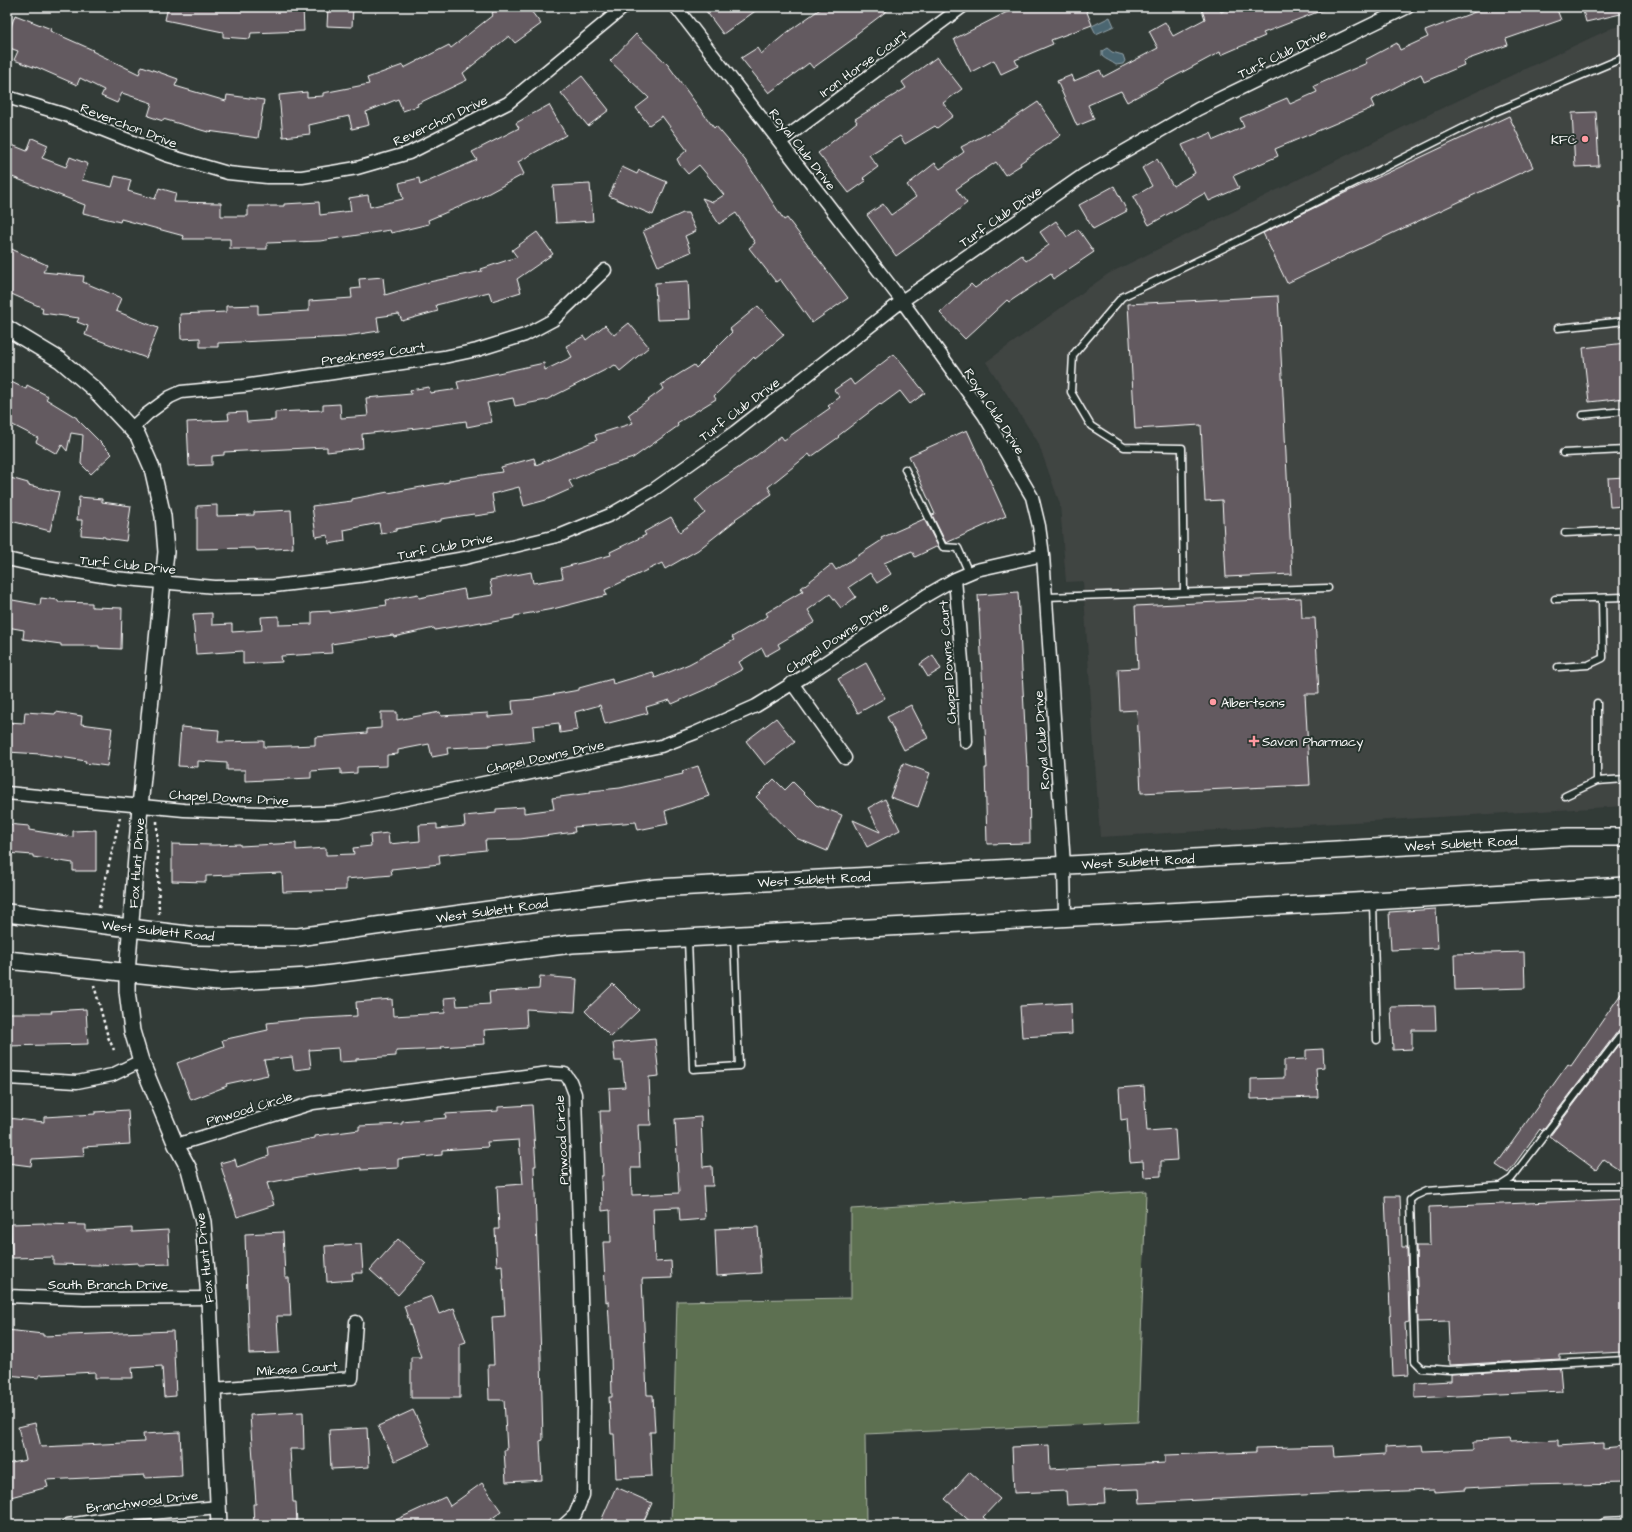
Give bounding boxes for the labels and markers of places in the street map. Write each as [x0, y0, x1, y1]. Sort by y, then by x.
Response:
place label: KFC [1551, 131, 1577, 149]
marker: KFC [1580, 134, 1590, 144]
place label: Albertsons [1221, 694, 1285, 712]
marker: Albertsons [1208, 697, 1218, 707]
place label: Savon Pharmacy [1262, 733, 1363, 752]
marker: Savon Pharmacy [1249, 736, 1259, 746]

